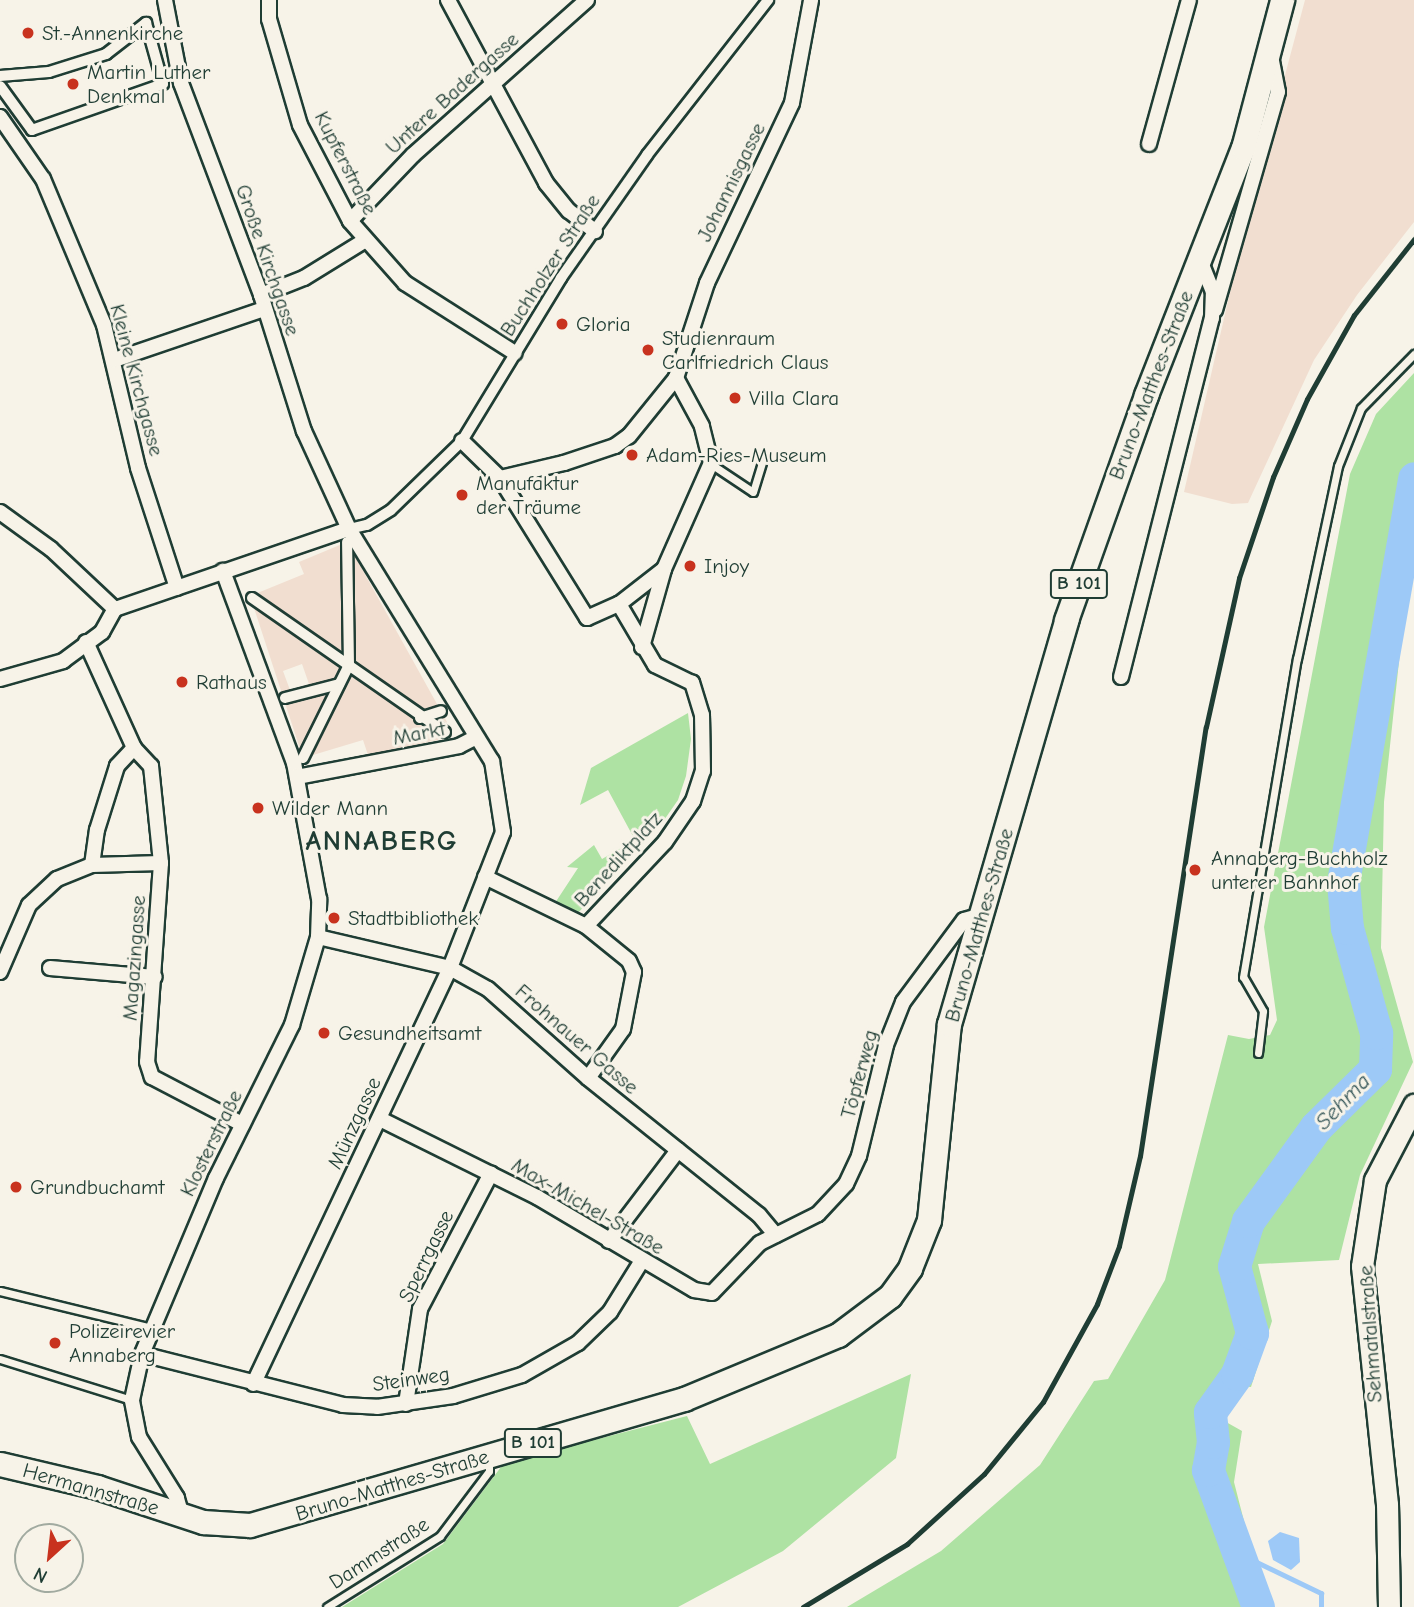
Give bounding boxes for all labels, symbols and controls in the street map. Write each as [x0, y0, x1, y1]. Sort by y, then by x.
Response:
place label: St.-Annenkirche [42, 20, 183, 46]
marker: St.-Annenkirche [20, 25, 36, 41]
street label: Untere Badergasse [380, 27, 524, 159]
place label: Martin Luther Denkmal [87, 59, 210, 109]
marker: Martin Luther Denkmal [65, 76, 81, 92]
street label: Kupferstraße [309, 107, 383, 219]
street label: Johannisgasse [691, 118, 771, 246]
street label: Große Kirchgasse [230, 181, 306, 339]
street label: Buchholzer Straße [495, 189, 605, 341]
street label: Bruno-Matthes-Straße [1103, 287, 1199, 483]
street label: Kleine Kirchgasse [105, 301, 169, 459]
place label: Gloria [576, 311, 631, 337]
marker: Gloria [554, 316, 570, 332]
place label: Studienraum Carlfriedrich Claus [662, 325, 829, 375]
marker: Studienraum Carlfriedrich Claus [640, 342, 656, 358]
place label: Villa Clara [749, 385, 839, 411]
marker: Villa Clara [727, 390, 743, 406]
place label: Adam-Ries-Museum [646, 442, 827, 468]
marker: Adam-Ries-Museum [624, 447, 640, 463]
place label: Manufaktur der Träume [476, 470, 581, 520]
marker: Manufaktur der Träume [454, 487, 470, 503]
place label: Injoy [704, 553, 749, 579]
marker: Injoy [682, 558, 698, 574]
road number: B 101 [1049, 568, 1109, 600]
place label: Rathaus [196, 669, 267, 695]
marker: Rathaus [174, 674, 190, 690]
street label: Markt [391, 716, 447, 750]
place label: Wilder Mann [272, 795, 388, 821]
marker: Wilder Mann [250, 800, 266, 816]
street label: Benediktplatz [569, 806, 667, 912]
district label: ANNABERG [306, 824, 458, 858]
street label: Bruno-Matthes-Straße [939, 825, 1019, 1025]
place label: Annaberg-Buchholz unterer Bahnhof [1211, 845, 1388, 895]
marker: Annaberg-Buchholz unterer Bahnhof [1185, 860, 1205, 880]
street label: Magazingasse [117, 894, 151, 1022]
place label: Stadtbibliothek [348, 905, 478, 931]
marker: Stadtbibliothek [326, 910, 342, 926]
street label: Frohnauer Gasse [510, 979, 644, 1099]
place label: Gesundheitsamt [338, 1020, 481, 1046]
marker: Gesundheitsamt [316, 1025, 332, 1041]
street label: Töpferweg [835, 1027, 883, 1121]
water label: Sehma [1310, 1068, 1376, 1136]
street label: Münzgasse [322, 1073, 386, 1173]
street label: Klosterstraße [174, 1086, 248, 1200]
street label: Max-Michel-Straße [507, 1152, 669, 1260]
place label: Grundbuchamt [30, 1174, 164, 1200]
marker: Grundbuchamt [8, 1179, 24, 1195]
street label: Sperrgasse [393, 1206, 459, 1306]
street label: Sehmatalstraße [1353, 1265, 1387, 1403]
place label: Polizeirevier Annaberg [69, 1318, 175, 1368]
marker: Polizeirevier Annaberg [47, 1335, 63, 1351]
street label: Steinweg [371, 1361, 451, 1397]
road number: B 101 [503, 1428, 563, 1458]
street label: Bruno-Matthes-Straße [292, 1444, 492, 1526]
street label: Hermannstraße [20, 1458, 162, 1520]
street label: Dammstraße [324, 1511, 434, 1595]
north arrow [14, 1523, 84, 1593]
text: N [30, 1562, 51, 1588]

